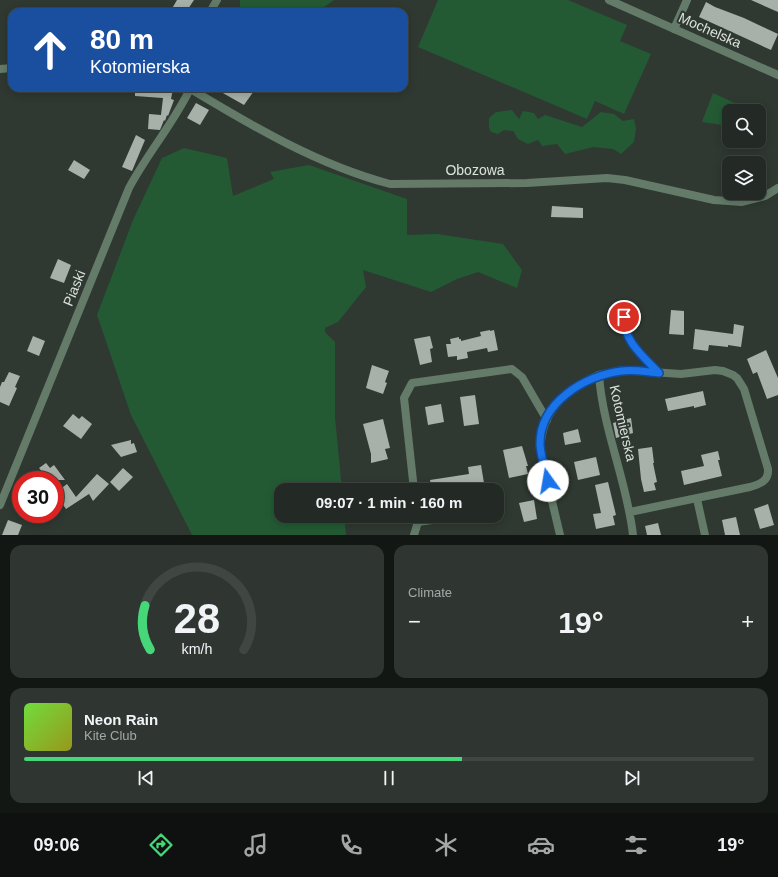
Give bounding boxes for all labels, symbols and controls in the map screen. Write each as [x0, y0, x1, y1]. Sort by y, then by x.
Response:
street label: Mochelska [676, 9, 744, 51]
icon: ahead [24, 24, 76, 76]
text: 80 m [90, 24, 154, 55]
text: Kotomierska [90, 57, 190, 77]
map controls [722, 104, 766, 200]
button: search [722, 104, 766, 148]
button: layers [722, 156, 766, 200]
street label: Obozowa [445, 162, 505, 178]
street label: Piaski [60, 268, 88, 308]
pin [607, 300, 641, 334]
icon: arrive [613, 306, 635, 328]
street label: Kotomierska [606, 383, 640, 463]
position arrow [527, 460, 569, 502]
speed limit sign: 30 [12, 471, 64, 523]
text: 09:07 · 1 min · 160 m [316, 494, 462, 511]
text: Climate [408, 585, 452, 600]
text: 28 [174, 594, 220, 641]
text: 19° [558, 606, 604, 639]
text: − [408, 609, 421, 634]
text: + [741, 609, 754, 634]
text: km/h [182, 640, 213, 656]
text: Neon Rain [84, 711, 158, 728]
text: Kite Club [84, 728, 137, 743]
icon: previous [135, 767, 157, 789]
icon: pause [378, 767, 400, 789]
icon: next [621, 767, 643, 789]
icon: directions [147, 831, 175, 859]
icon: music [242, 831, 270, 859]
icon: phone [337, 831, 365, 859]
icon: climate [432, 831, 460, 859]
icon: car [527, 831, 555, 859]
icon: filters [622, 831, 650, 859]
text: 09:06 [34, 835, 80, 855]
text: 19° [717, 835, 744, 855]

